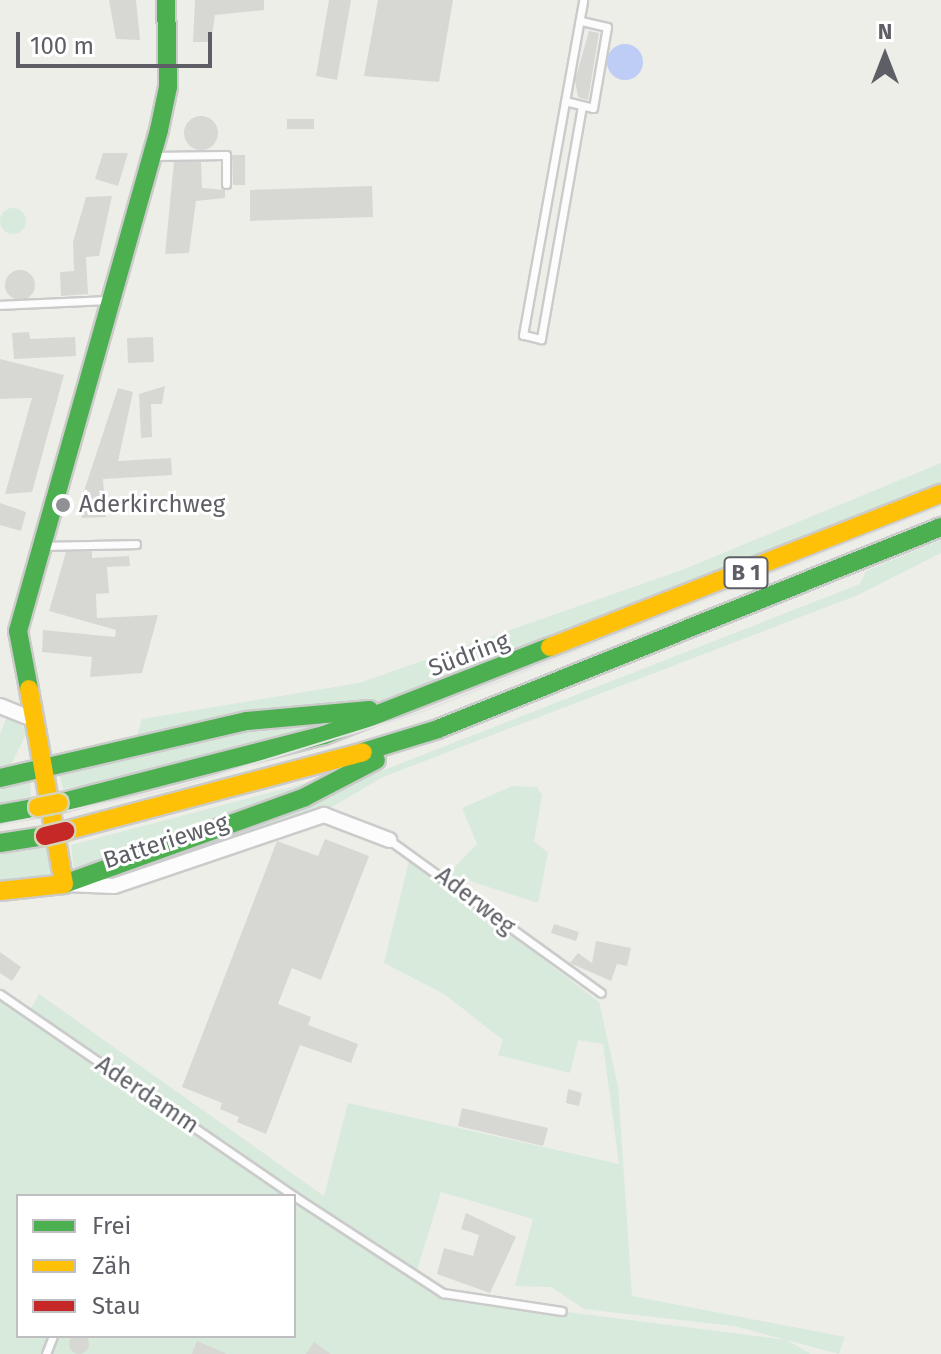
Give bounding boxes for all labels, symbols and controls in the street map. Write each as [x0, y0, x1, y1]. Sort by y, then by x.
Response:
scale bar [20, 16, 216, 66]
north arrow [845, 16, 925, 96]
text: N [878, 18, 892, 45]
text: 100 m [30, 32, 94, 60]
place label: Aderkirchweg [79, 491, 225, 519]
marker: Aderkirchweg [54, 496, 72, 514]
road number: B 1 [722, 555, 770, 591]
street label: Südring [425, 627, 513, 683]
street label: Batterieweg [100, 808, 232, 876]
street label: Aderweg [429, 861, 521, 941]
street label: Aderdamm [90, 1050, 204, 1140]
legend [16, 1194, 296, 1338]
text: Frei [92, 1212, 131, 1240]
text: Zäh [92, 1252, 131, 1280]
text: Stau [92, 1292, 141, 1320]

